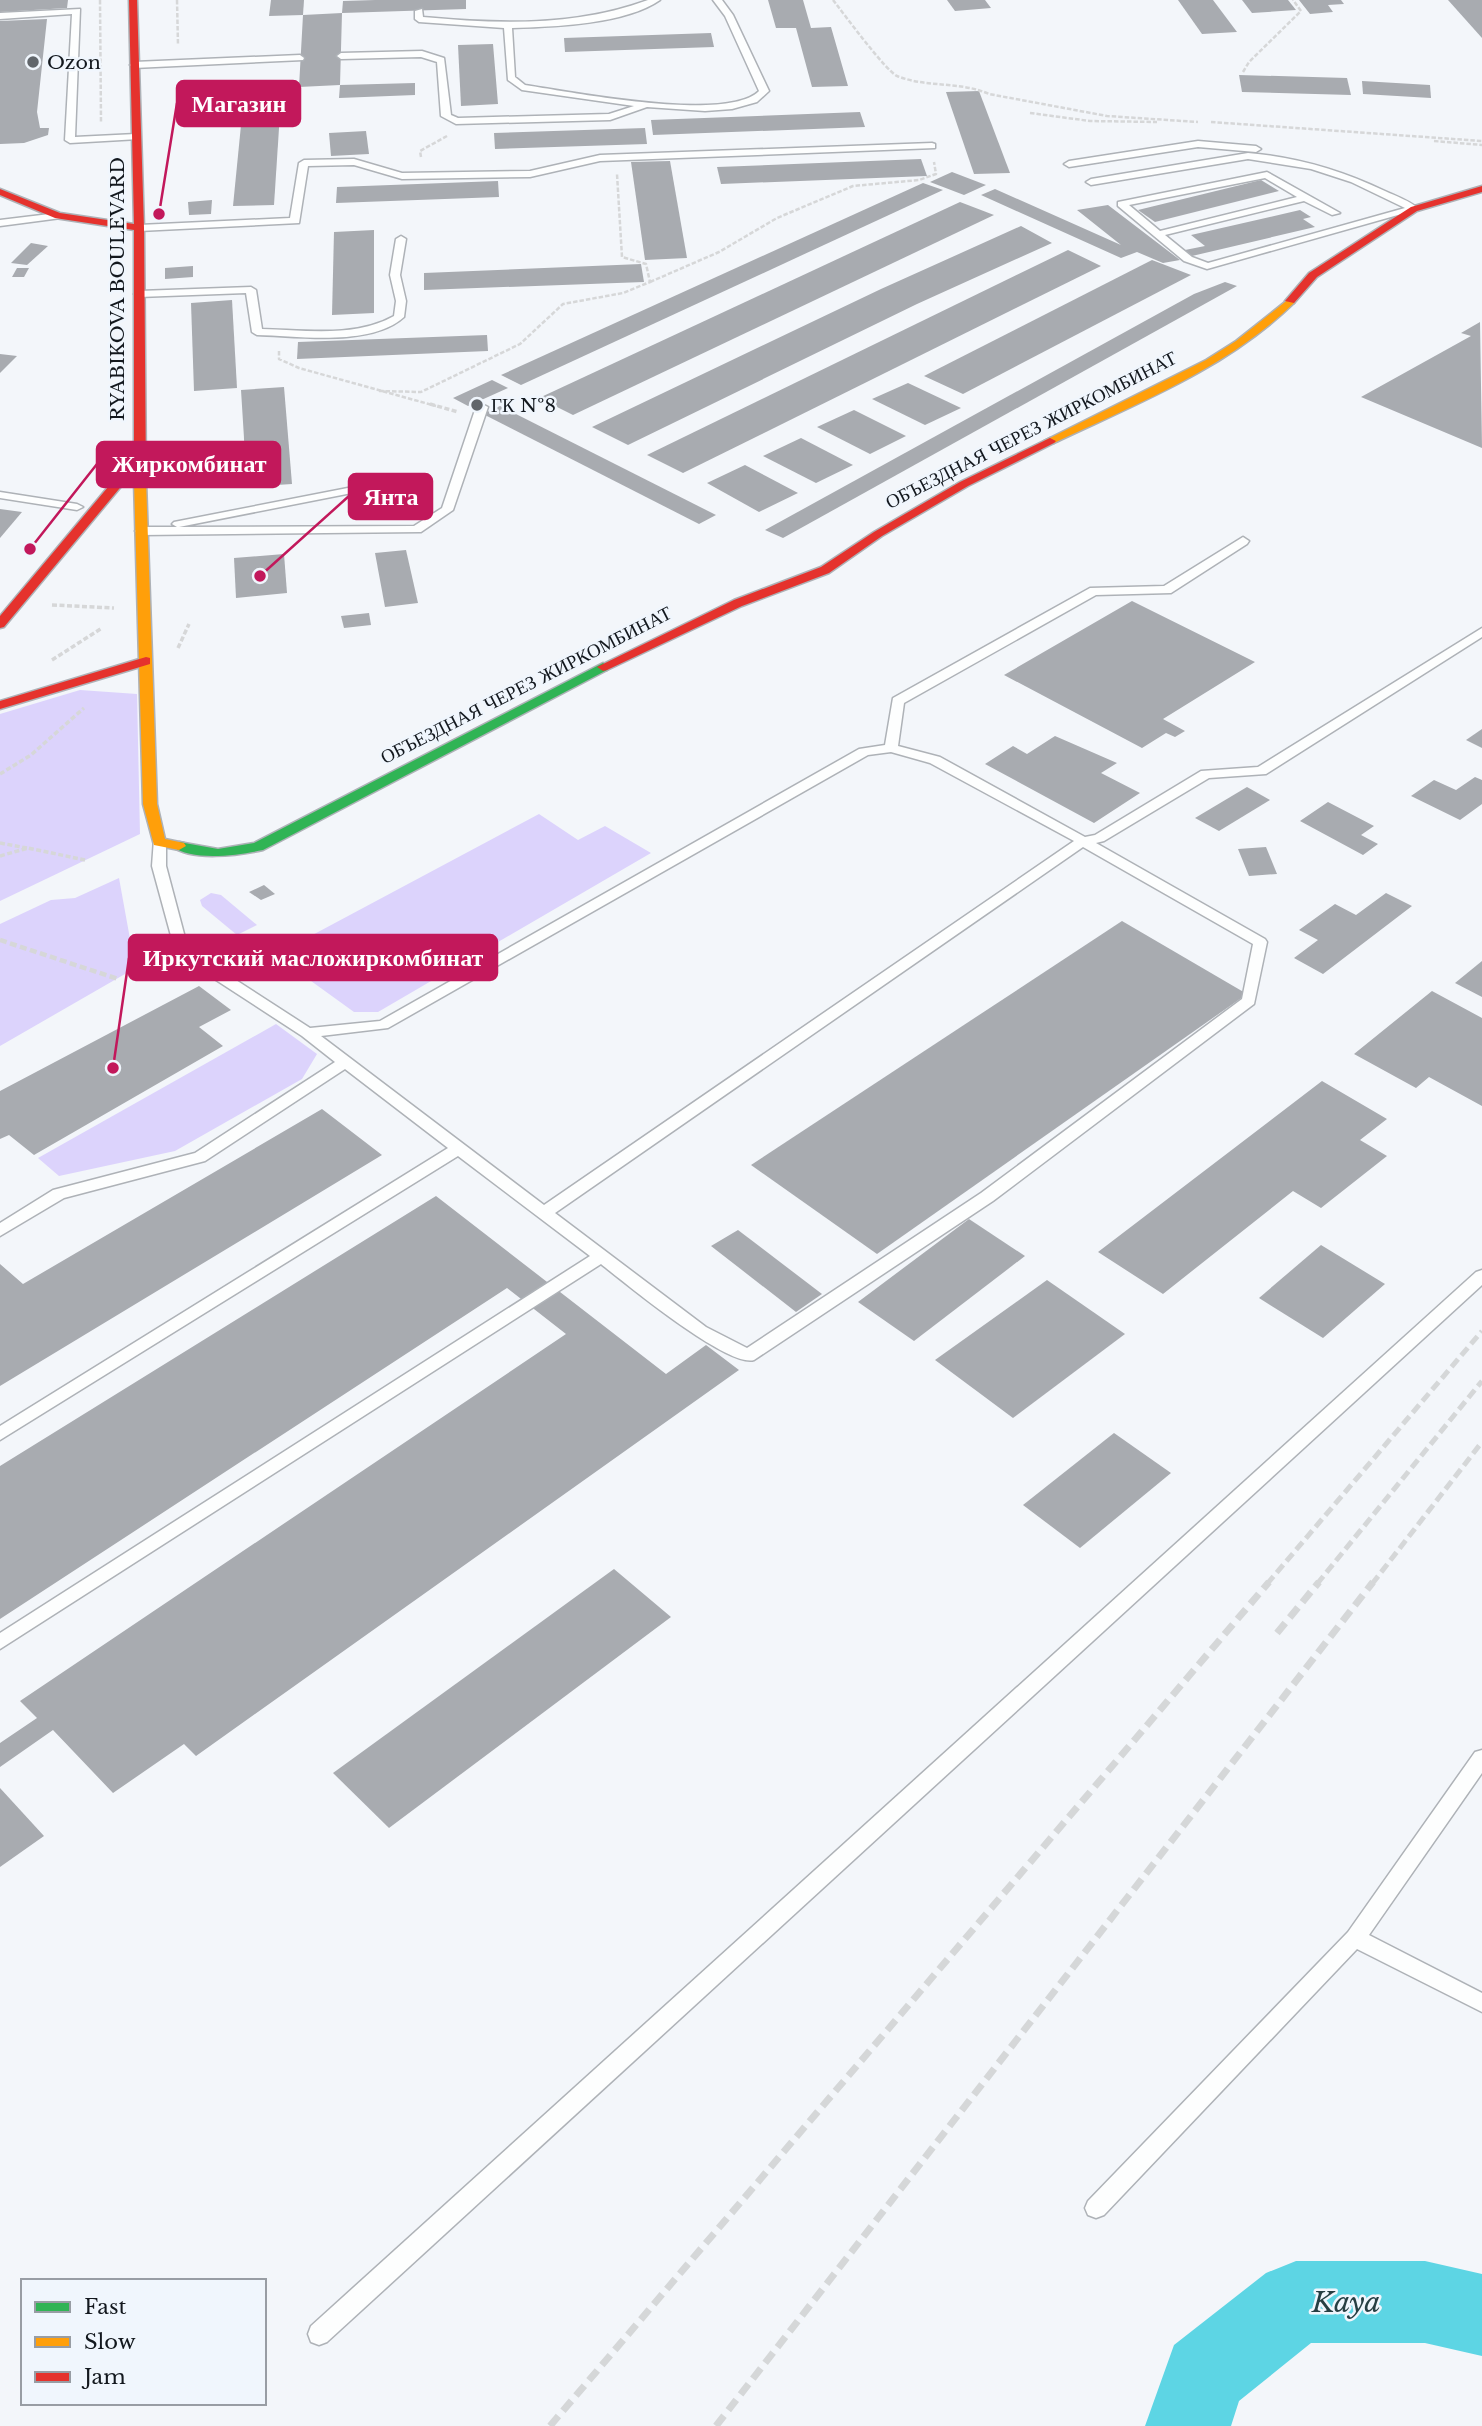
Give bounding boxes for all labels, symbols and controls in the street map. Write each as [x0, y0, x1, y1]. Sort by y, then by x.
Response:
place label: Ozon [47, 51, 101, 74]
marker: Ozon [25, 54, 41, 70]
callout: Магазин [177, 81, 300, 126]
text: Магазин [192, 89, 287, 118]
street label: RYABIKOVA BOULEVARD [106, 157, 129, 421]
street label: ОБЪЕЗДНАЯ ЧЕРЕЗ ЖИРКОМБИНАТ [882, 346, 1181, 514]
place label: ГК №8 [491, 394, 556, 417]
marker: ГК №8 [469, 397, 485, 413]
callout: Жиркомбинат [97, 442, 280, 487]
text: Жиркомбинат [111, 449, 267, 478]
callout: Янта [349, 474, 432, 519]
text: Янта [363, 482, 419, 511]
street label: ОБЪЕЗДНАЯ ЧЕРЕЗ ЖИРКОМБИНАТ [377, 601, 676, 769]
callout: Иркутский масложиркомбинат [129, 935, 497, 980]
text: Иркутский масложиркомбинат [143, 943, 484, 972]
legend [21, 2279, 266, 2405]
water label: Kaya [1311, 2285, 1380, 2320]
text: Fast [84, 2294, 126, 2320]
text: Slow [84, 2329, 136, 2355]
text: Jam [81, 2364, 126, 2390]

